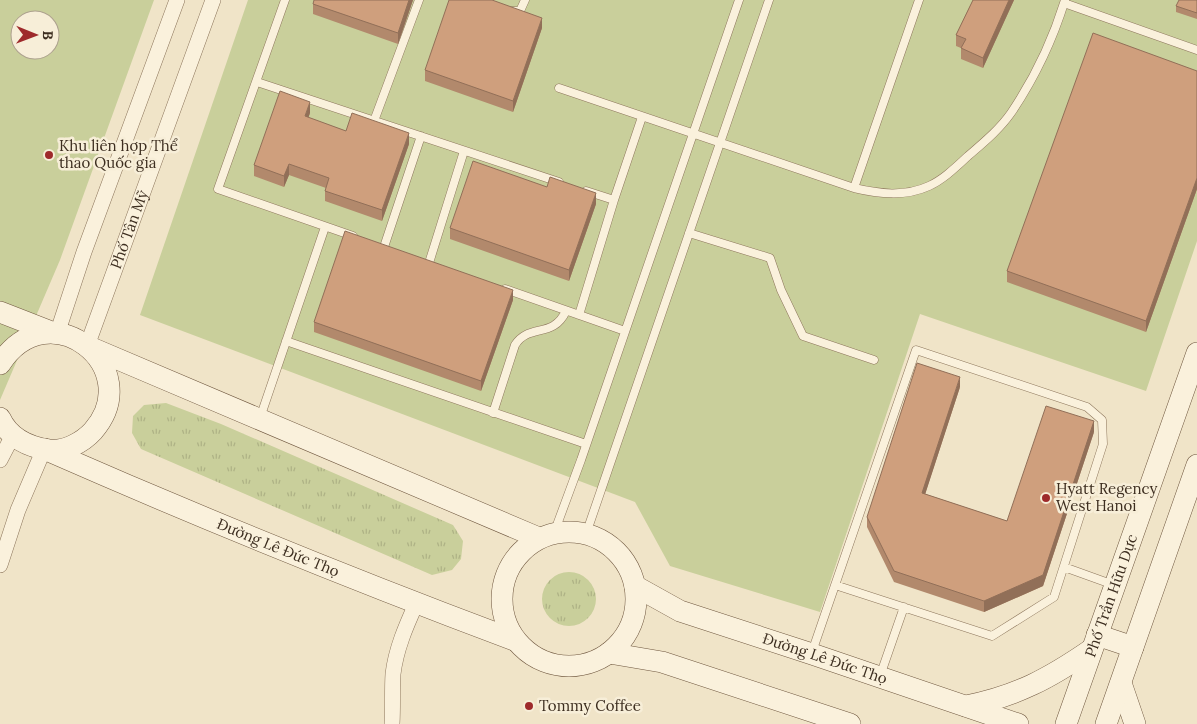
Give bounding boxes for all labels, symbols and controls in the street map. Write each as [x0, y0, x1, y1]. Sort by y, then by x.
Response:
north arrow [10, 10, 60, 60]
text: B [39, 30, 57, 40]
place label: Khu liên hợp Thể thao Quốc gia [59, 136, 178, 172]
marker: Khu liên hợp Thể thao Quốc gia [43, 149, 55, 161]
street label: Phố Tân Mỹ [106, 187, 152, 271]
place label: Hyatt Regency West Hanoi [1056, 479, 1158, 515]
marker: Hyatt Regency West Hanoi [1040, 492, 1052, 504]
street label: Đường Lê Đức Thọ [214, 514, 342, 581]
street label: Phố Trần Hữu Dực [1080, 532, 1141, 660]
street label: Đường Lê Đức Thọ [760, 629, 890, 688]
place label: Tommy Coffee [539, 696, 641, 715]
marker: Tommy Coffee [523, 700, 535, 712]

